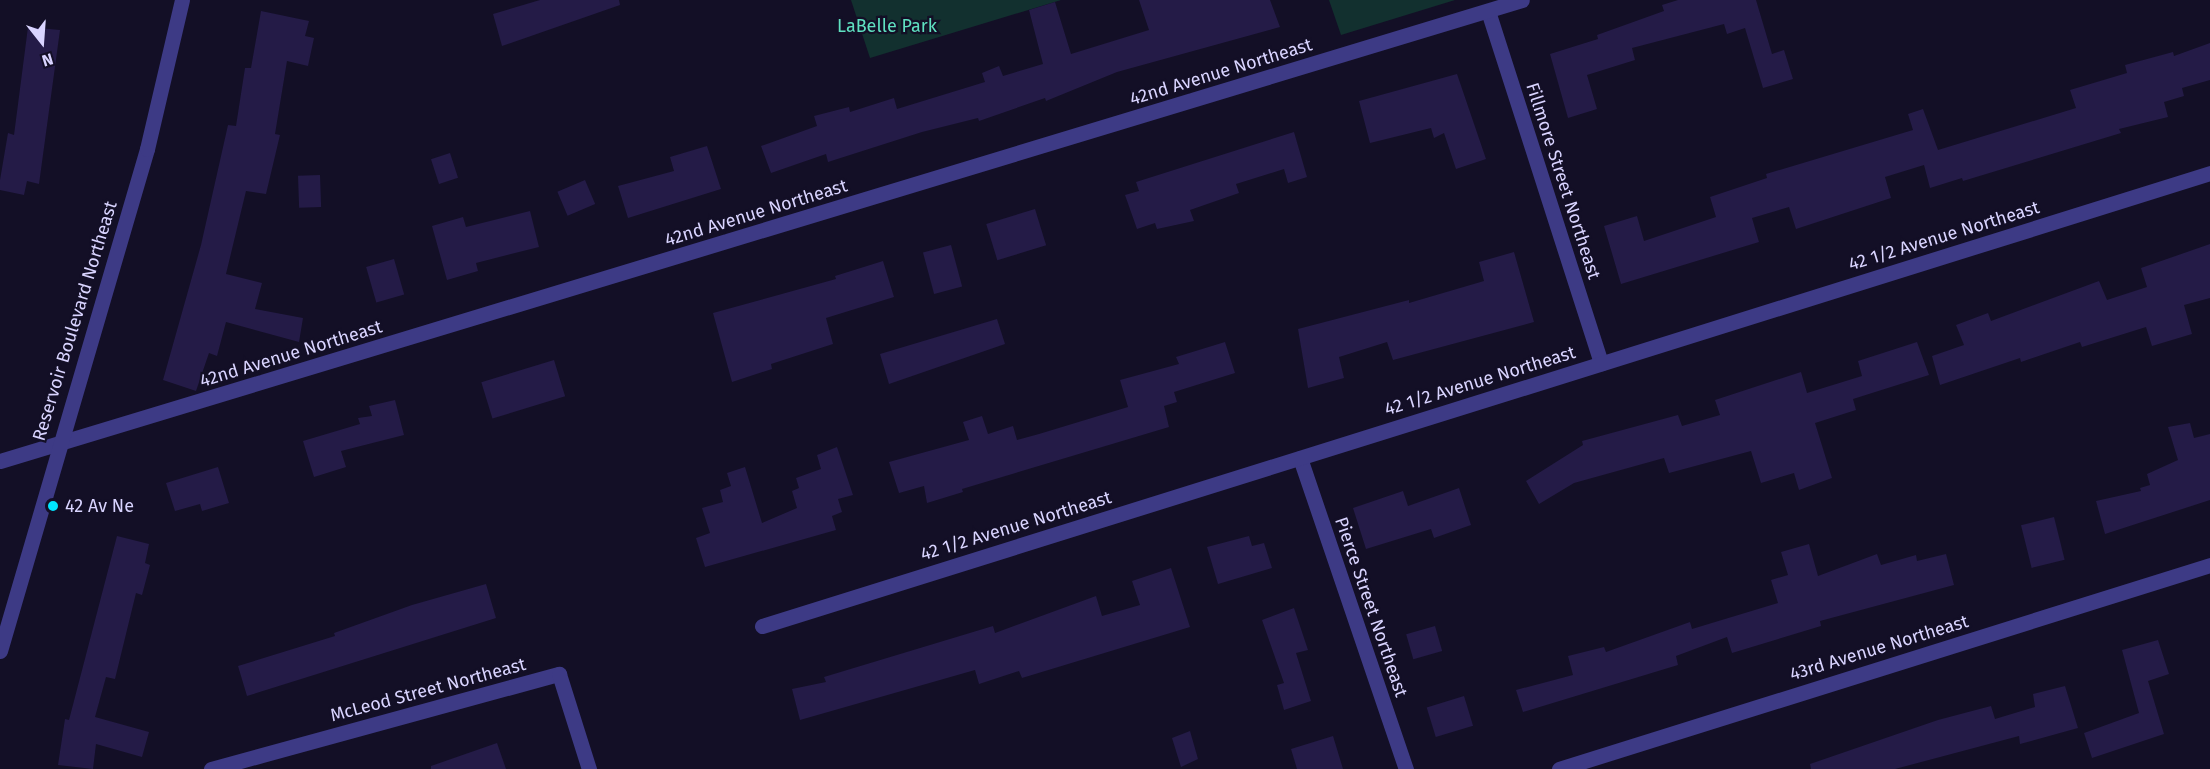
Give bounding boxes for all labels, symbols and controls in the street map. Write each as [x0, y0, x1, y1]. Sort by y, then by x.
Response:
north arrow [12, 12, 72, 72]
park label: LaBelle Park [837, 15, 937, 37]
street label: 42nd Avenue Northeast [1127, 34, 1315, 110]
text: N [40, 49, 55, 70]
street label: Fillmore Street Northeast [1521, 80, 1605, 282]
street label: 42nd Avenue Northeast [662, 175, 850, 251]
street label: 42 1/2 Avenue Northeast [1846, 197, 2042, 275]
street label: Reservoir Boulevard Northeast [28, 198, 122, 444]
street label: 42nd Avenue Northeast [197, 316, 385, 392]
street label: 42 1/2 Avenue Northeast [1382, 342, 1578, 420]
street label: 42 1/2 Avenue Northeast [918, 487, 1114, 565]
place label: 42 Av Ne [65, 495, 134, 517]
marker: 42 Av Ne [46, 499, 60, 513]
street label: Pierce Street Northeast [1330, 514, 1412, 700]
street label: 43rd Avenue Northeast [1787, 611, 1971, 685]
street label: McLeod Street Northeast [328, 653, 528, 727]

